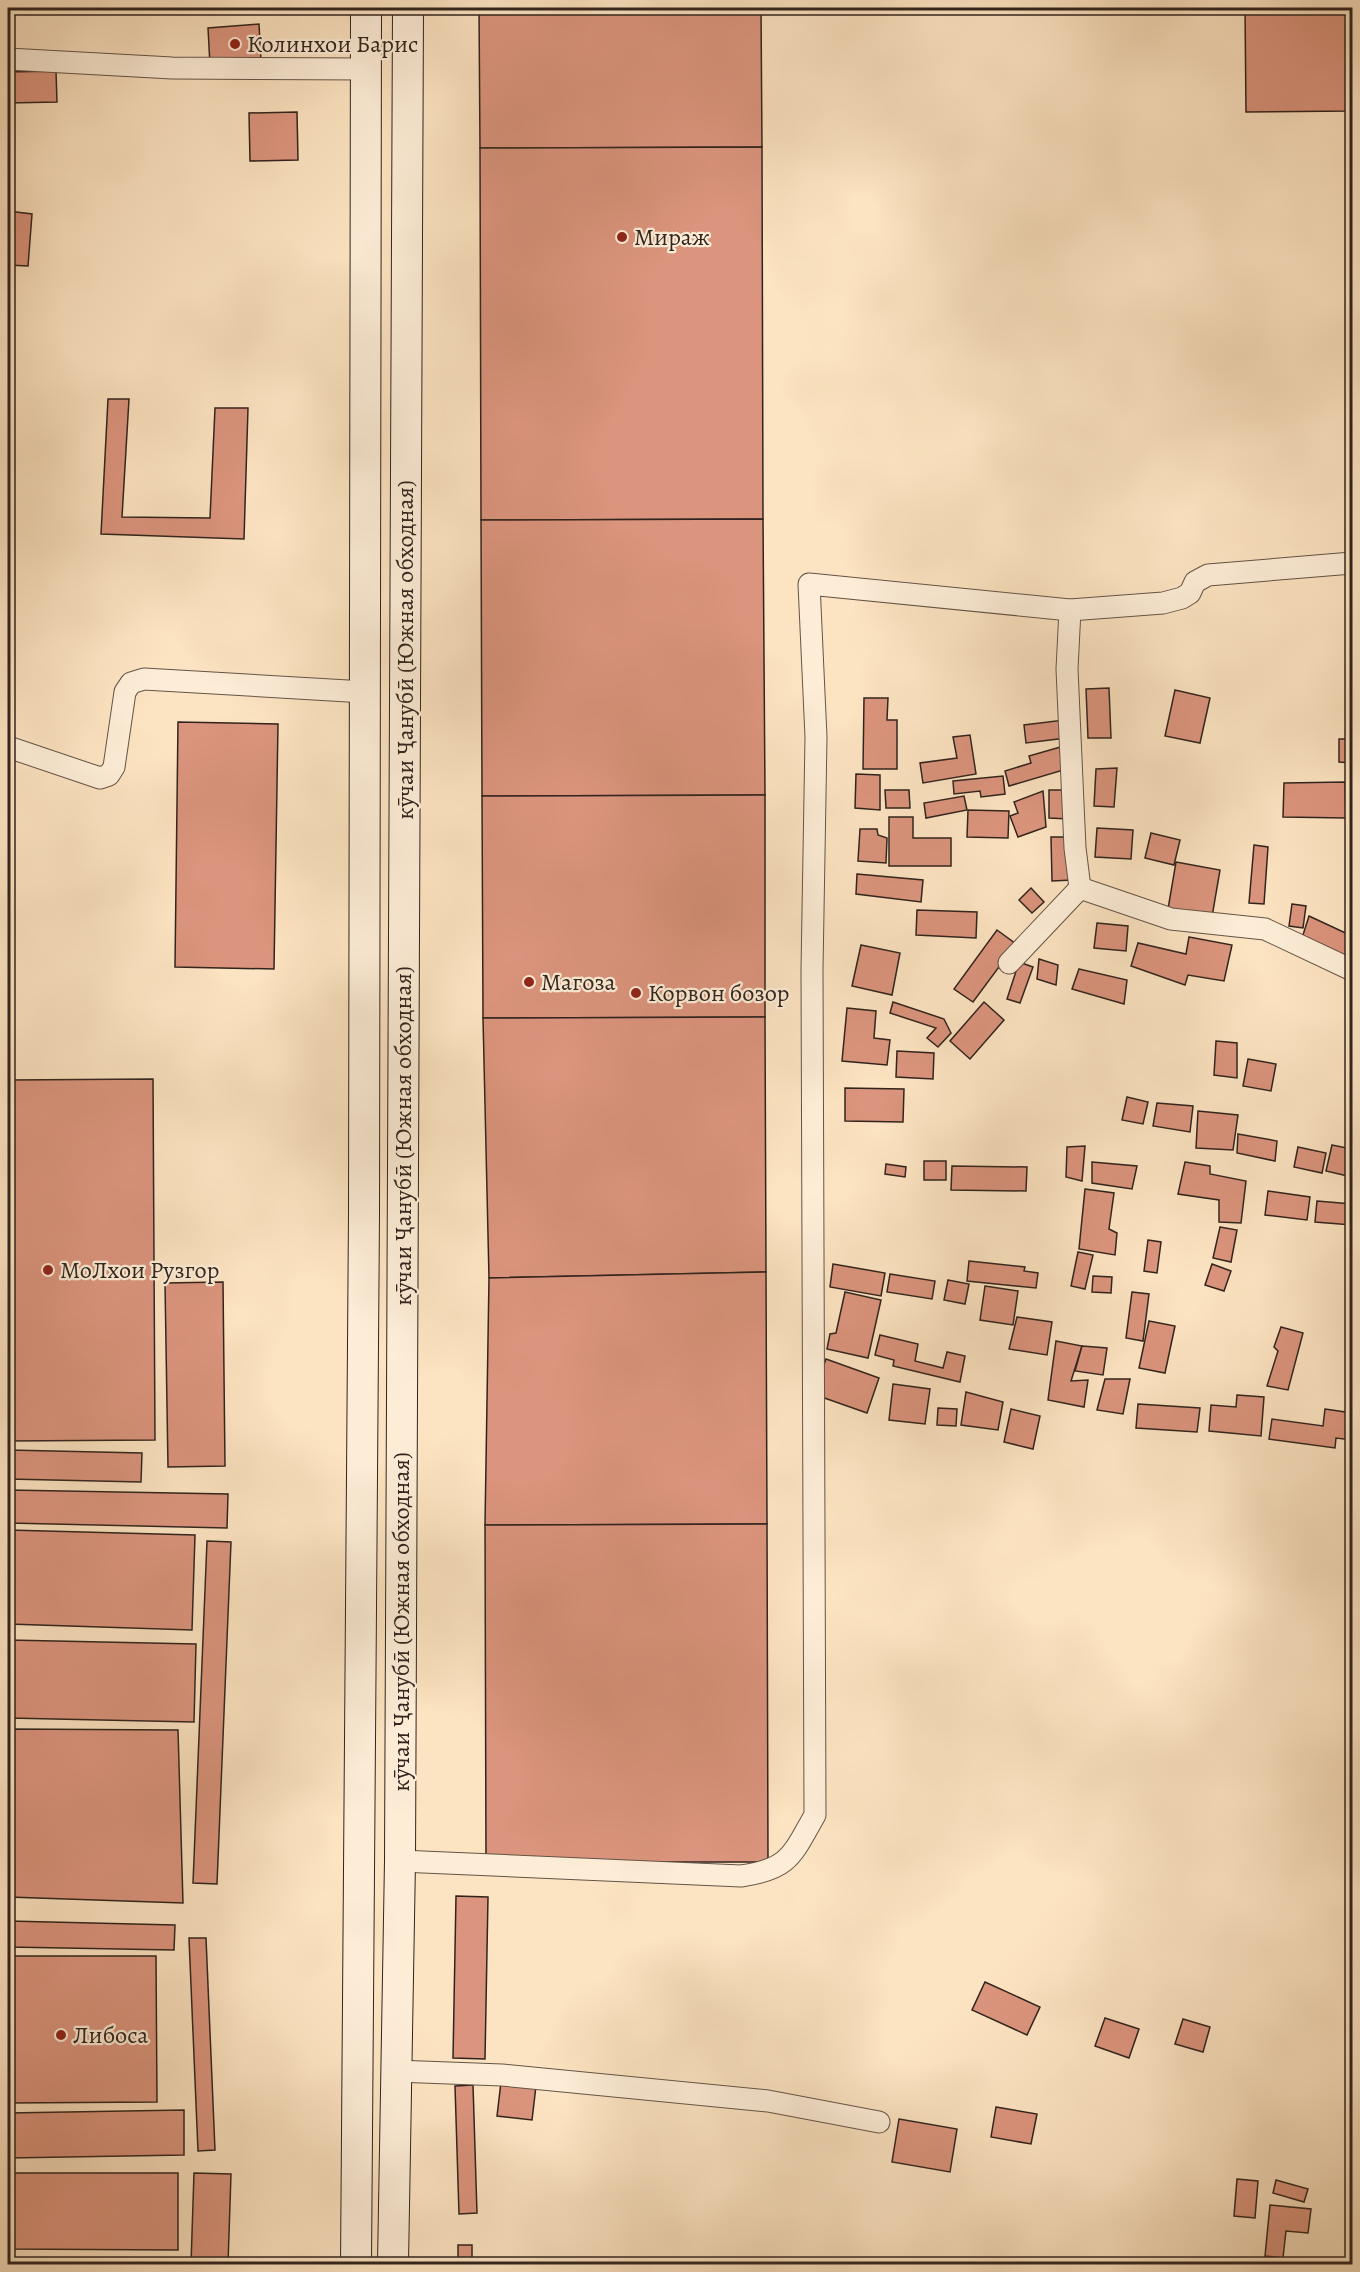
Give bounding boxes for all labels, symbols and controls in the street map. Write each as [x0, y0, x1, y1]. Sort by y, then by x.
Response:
place label: Колинхои Барис [247, 28, 418, 60]
marker: Колинхои Барис [228, 37, 242, 51]
place label: Мираж [634, 221, 710, 253]
marker: Мираж [615, 230, 629, 244]
street label: кӯчаи Ҷанубӣ (Южная обходная) [389, 480, 421, 820]
street label: кӯчаи Ҷанубӣ (Южная обходная) [387, 966, 419, 1306]
place label: Магоза [541, 966, 616, 998]
marker: Магоза [522, 975, 536, 989]
place label: Корвон бозор [648, 977, 789, 1009]
marker: Корвон бозор [629, 986, 643, 1000]
place label: МоЛхои Рузгор [60, 1254, 219, 1286]
marker: МоЛхои Рузгор [41, 1263, 55, 1277]
street label: кӯчаи Ҷанубӣ (Южная обходная) [385, 1452, 417, 1792]
place label: Либоса [73, 2019, 148, 2051]
marker: Либоса [54, 2028, 68, 2042]

